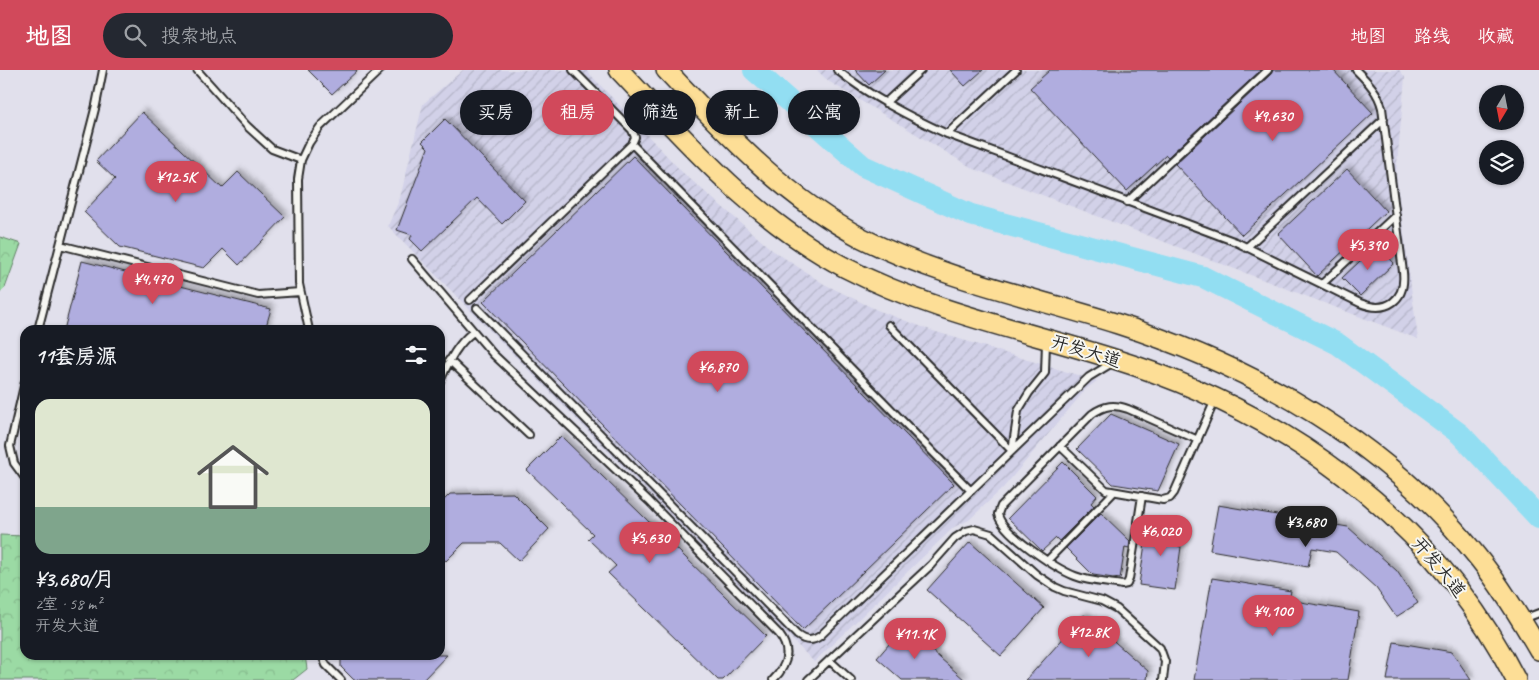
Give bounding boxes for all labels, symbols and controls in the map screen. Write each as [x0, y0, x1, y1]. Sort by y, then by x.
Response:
search box [103, 13, 453, 58]
text: 地图 [25, 21, 73, 51]
icon: search [121, 21, 149, 49]
text: 搜索地点 [161, 24, 237, 48]
text: 地图 [1350, 25, 1386, 47]
text: 路线 [1414, 25, 1450, 47]
text: 收藏 [1478, 25, 1514, 47]
north arrow [1479, 85, 1524, 130]
map controls [1479, 85, 1524, 185]
chip: 买房 [460, 90, 532, 135]
chip: 租房 [542, 90, 614, 135]
chip: 筛选 [624, 90, 696, 135]
chip: 新上 [706, 90, 778, 135]
chip: 公寓 [788, 90, 860, 135]
pin: ¥9,630 [1232, 100, 1314, 142]
text: ¥9,630 [1253, 106, 1293, 126]
button: layers [1479, 140, 1524, 185]
pin: ¥12.5K [135, 160, 217, 203]
text: ¥12.5K [156, 167, 196, 187]
pin: ¥5,390 [1327, 228, 1409, 271]
text: ¥5,390 [1349, 235, 1387, 255]
pin: ¥4,470 [112, 262, 194, 305]
text: ¥4,470 [133, 269, 173, 289]
street label: 开发大道 [1048, 330, 1124, 372]
icon: filters [402, 341, 430, 369]
text: 11套房源 [35, 343, 117, 369]
pin: ¥6,870 [677, 350, 759, 393]
text: ¥6,870 [698, 357, 738, 377]
icon: home [188, 432, 278, 522]
pin: ¥3,680 [1265, 506, 1347, 548]
text: ¥3,680 [1286, 512, 1326, 532]
pin: ¥6,020 [1120, 514, 1202, 557]
text: ¥6,020 [1141, 521, 1181, 541]
pin: ¥5,630 [609, 522, 691, 564]
text: ¥5,630 [630, 528, 670, 548]
street label: 开发大道 [1407, 532, 1471, 602]
text: ¥3,680/月 [35, 566, 115, 592]
text: 2室 · 58 m² [35, 594, 101, 614]
pin: ¥4,100 [1232, 594, 1314, 637]
text: ¥4,100 [1253, 601, 1293, 621]
text: 开发大道 [35, 616, 99, 636]
pin: ¥12.8K [1048, 616, 1130, 658]
pin: ¥11.1K [874, 618, 956, 660]
text: ¥12.8K [1069, 622, 1109, 642]
text: ¥11.1K [895, 624, 935, 644]

